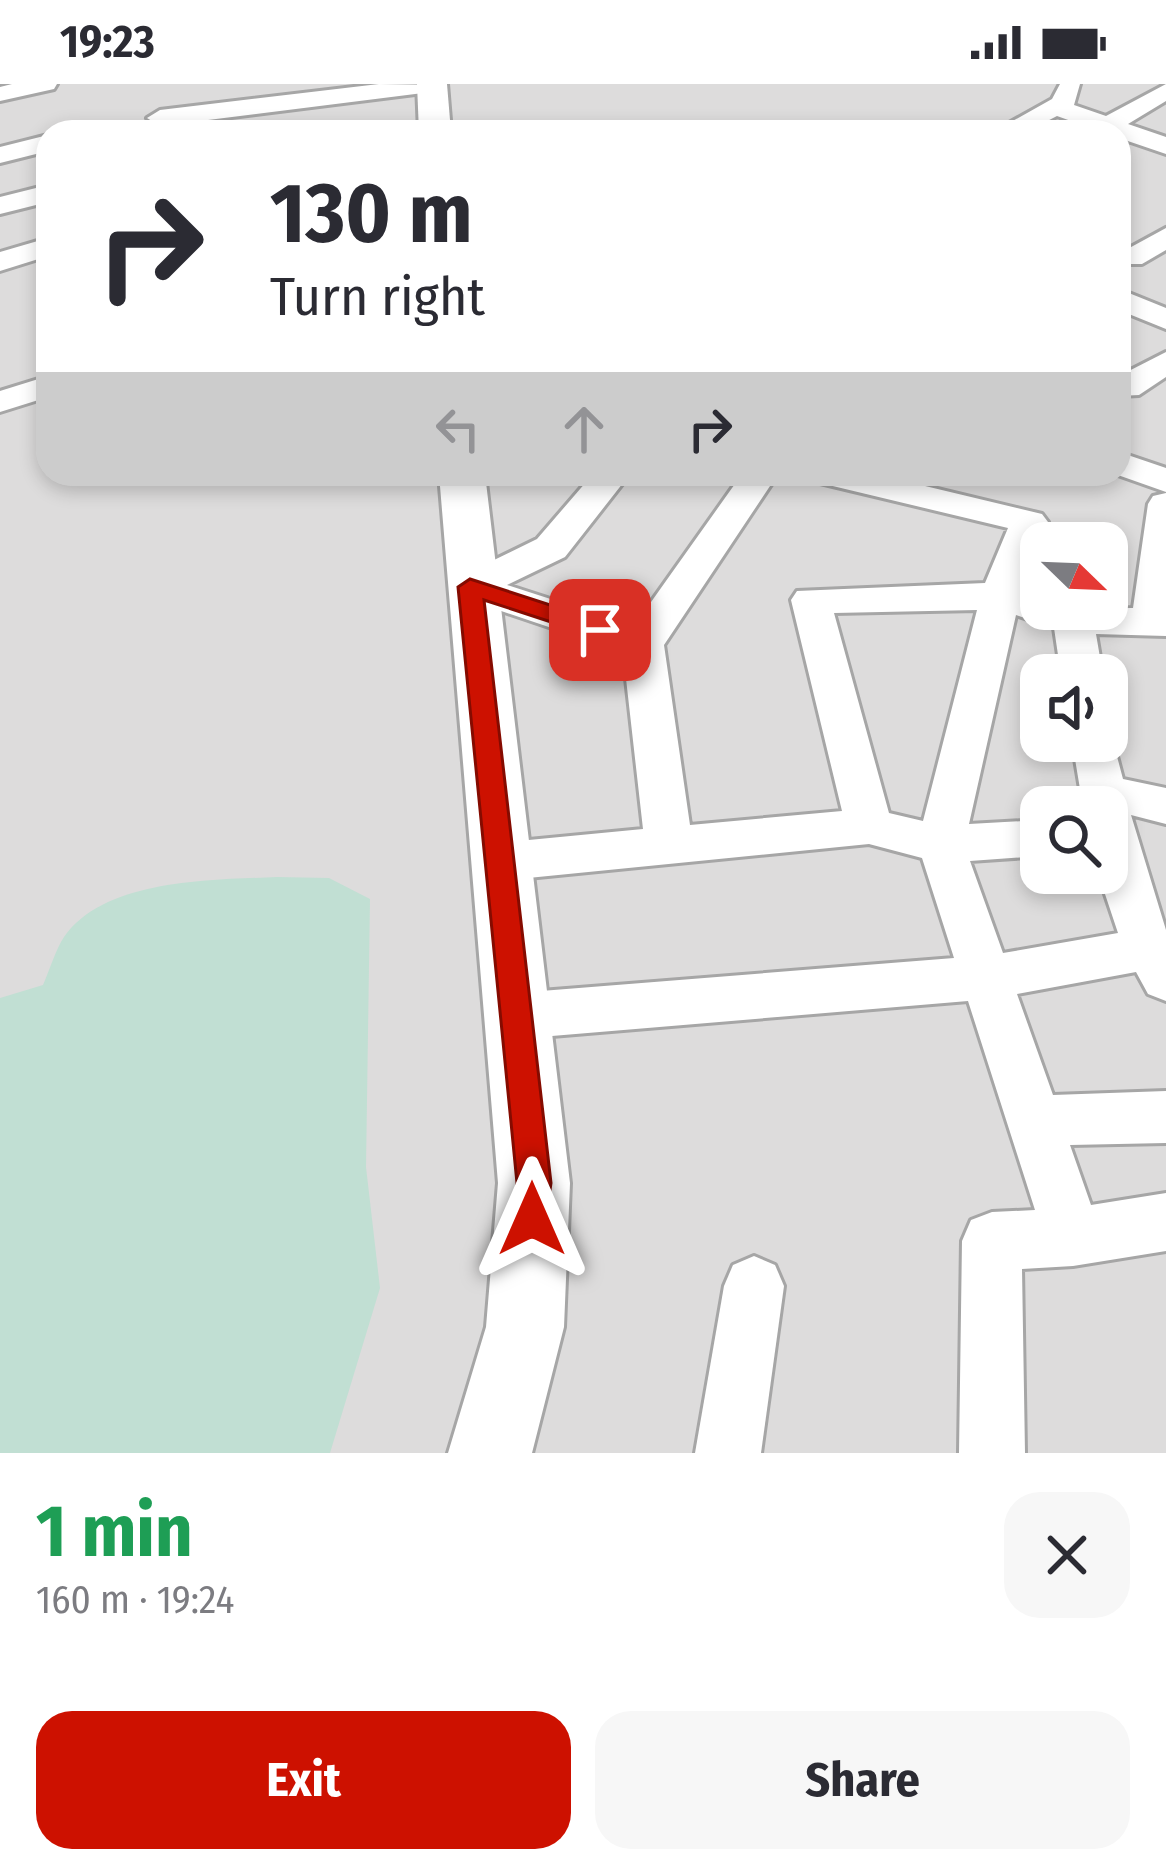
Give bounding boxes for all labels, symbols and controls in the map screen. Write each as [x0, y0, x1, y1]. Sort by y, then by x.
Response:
text: 19:23 [60, 15, 155, 69]
text: 130 m [270, 163, 473, 264]
icon: right [72, 168, 228, 324]
text: Turn right [270, 265, 485, 329]
icon: left [425, 396, 491, 462]
icon: ahead [551, 396, 617, 462]
icon: right [677, 396, 743, 462]
north arrow [1020, 522, 1128, 630]
map controls [1020, 522, 1128, 894]
pin [549, 579, 651, 681]
icon: arrive [567, 597, 633, 663]
button: sound [1020, 654, 1128, 762]
button: search [1020, 786, 1128, 894]
position arrow [469, 1156, 595, 1282]
text: 1 min [36, 1489, 193, 1575]
button: close [1004, 1492, 1130, 1618]
text: 160 m · 19:24 [36, 1577, 234, 1623]
button: Exit [36, 1711, 571, 1849]
button: Share [595, 1711, 1130, 1849]

